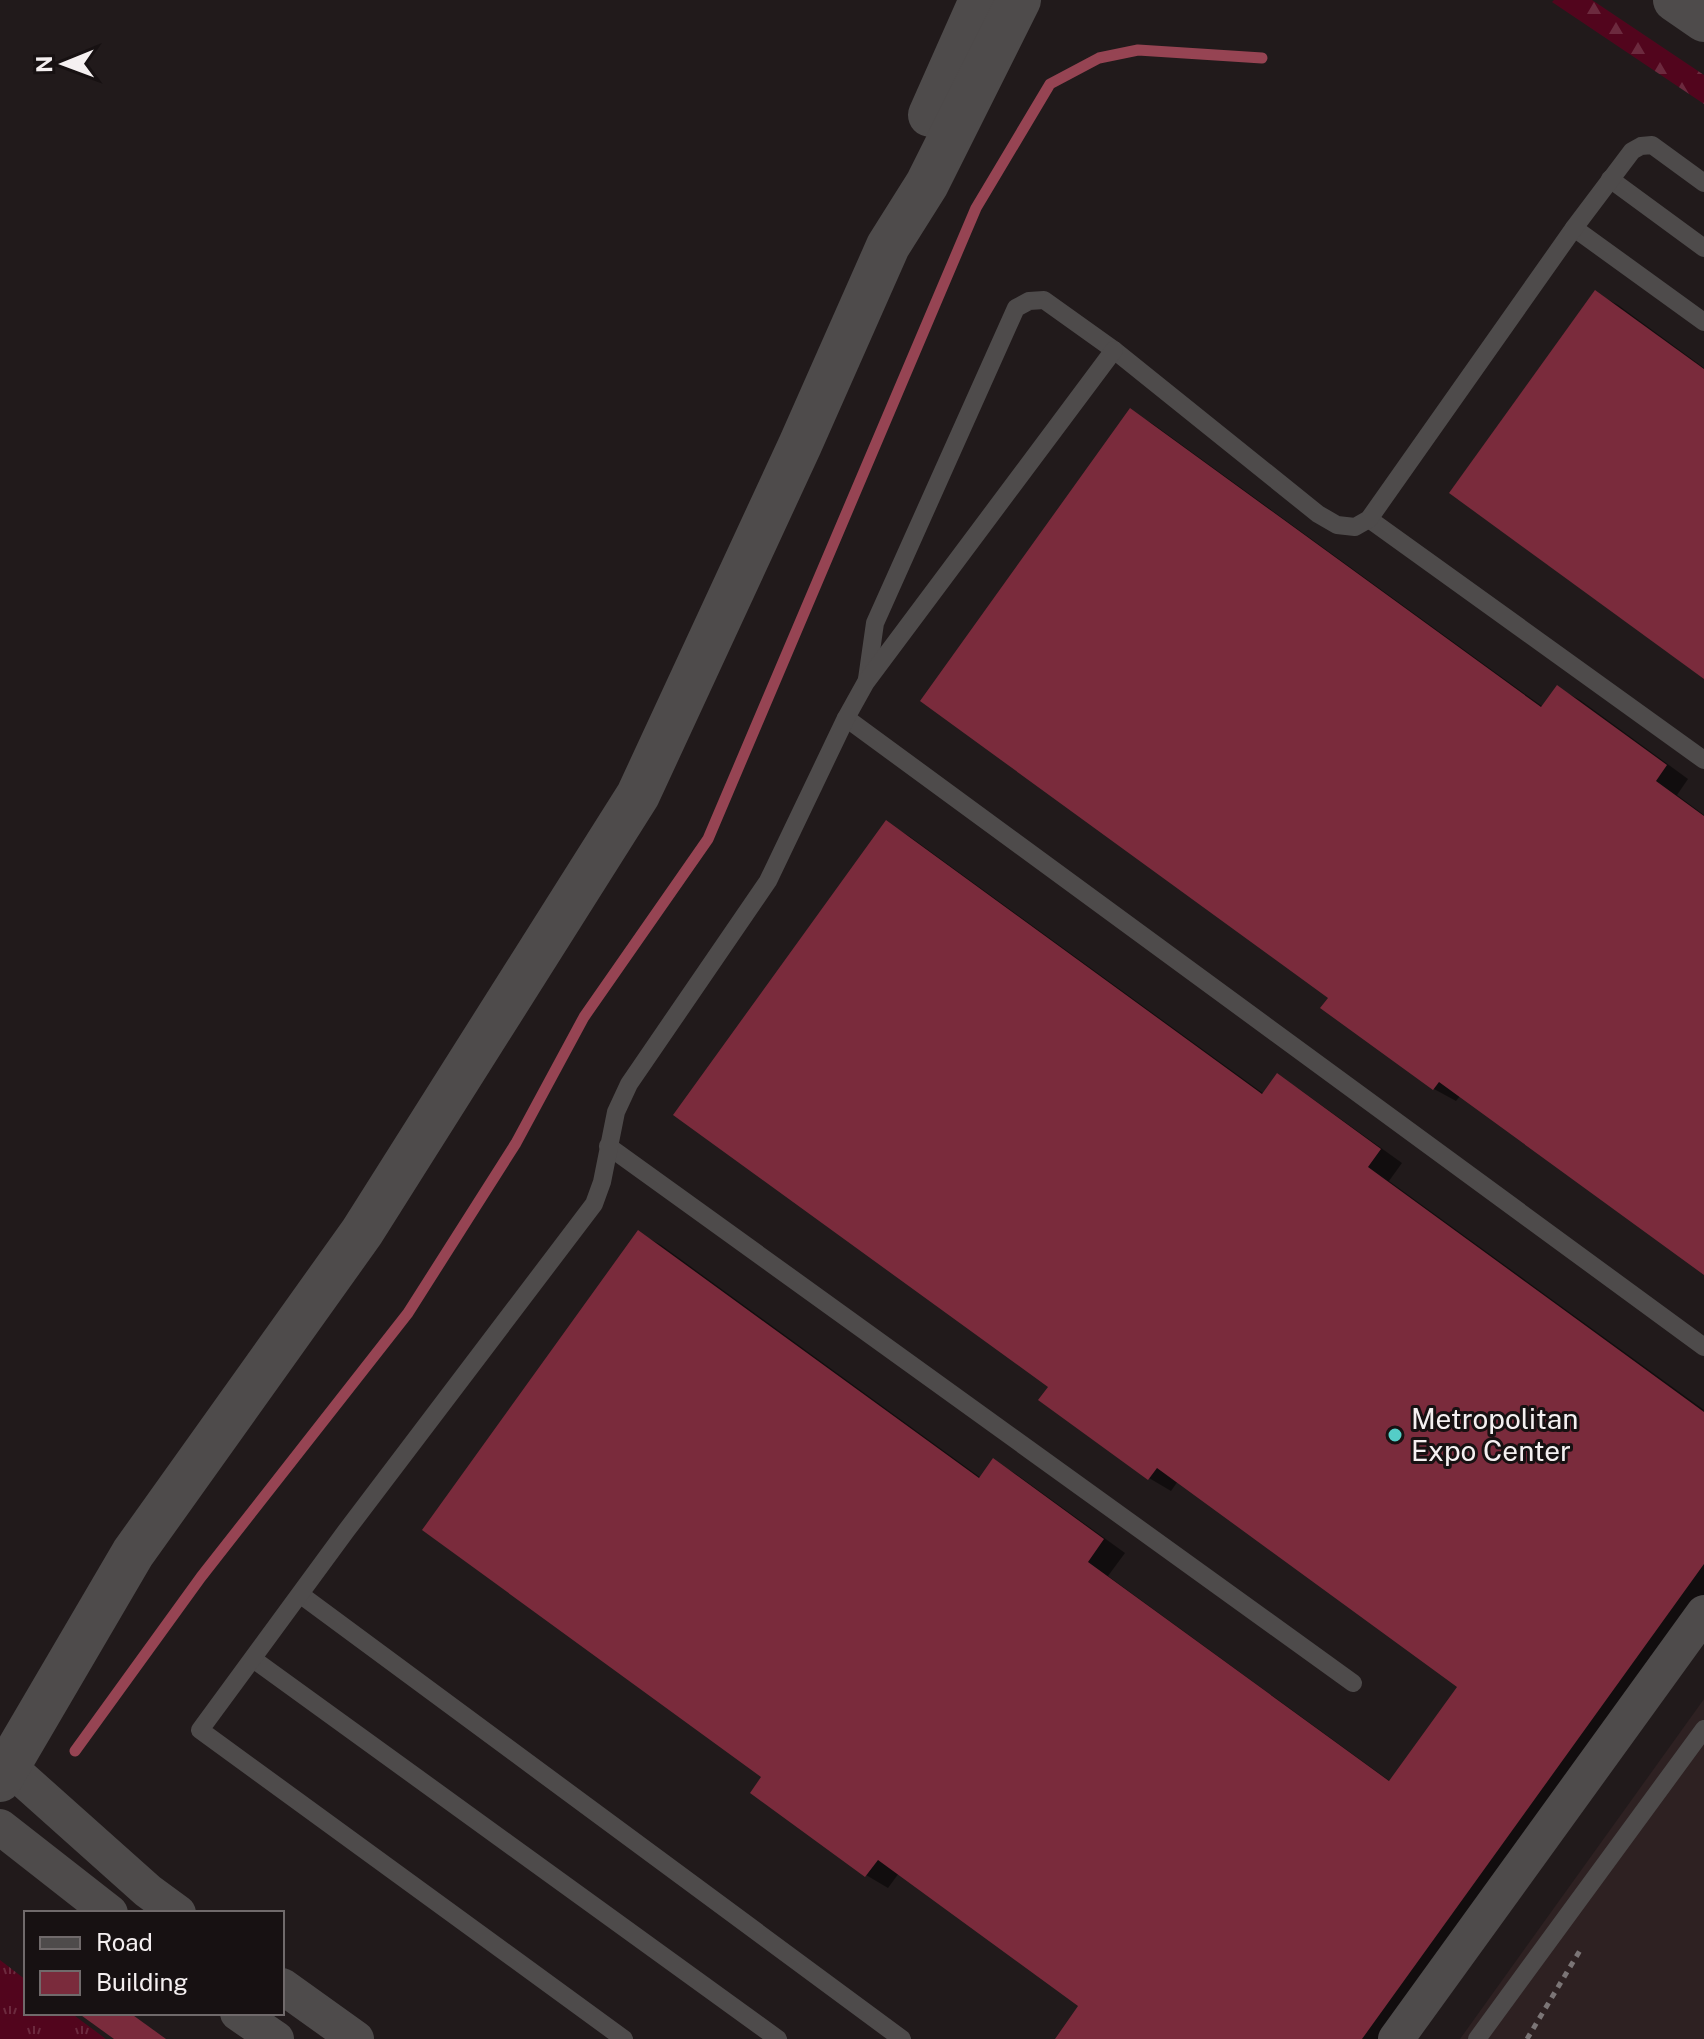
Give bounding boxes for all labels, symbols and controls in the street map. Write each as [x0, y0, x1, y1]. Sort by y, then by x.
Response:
north arrow [24, 24, 104, 104]
text: N [31, 56, 57, 73]
place label: Metropolitan Expo Center [1411, 1402, 1578, 1467]
marker: Metropolitan Expo Center [1386, 1426, 1404, 1444]
legend [24, 1911, 284, 2015]
text: Road [96, 1928, 153, 1956]
text: Building [96, 1968, 188, 1996]

